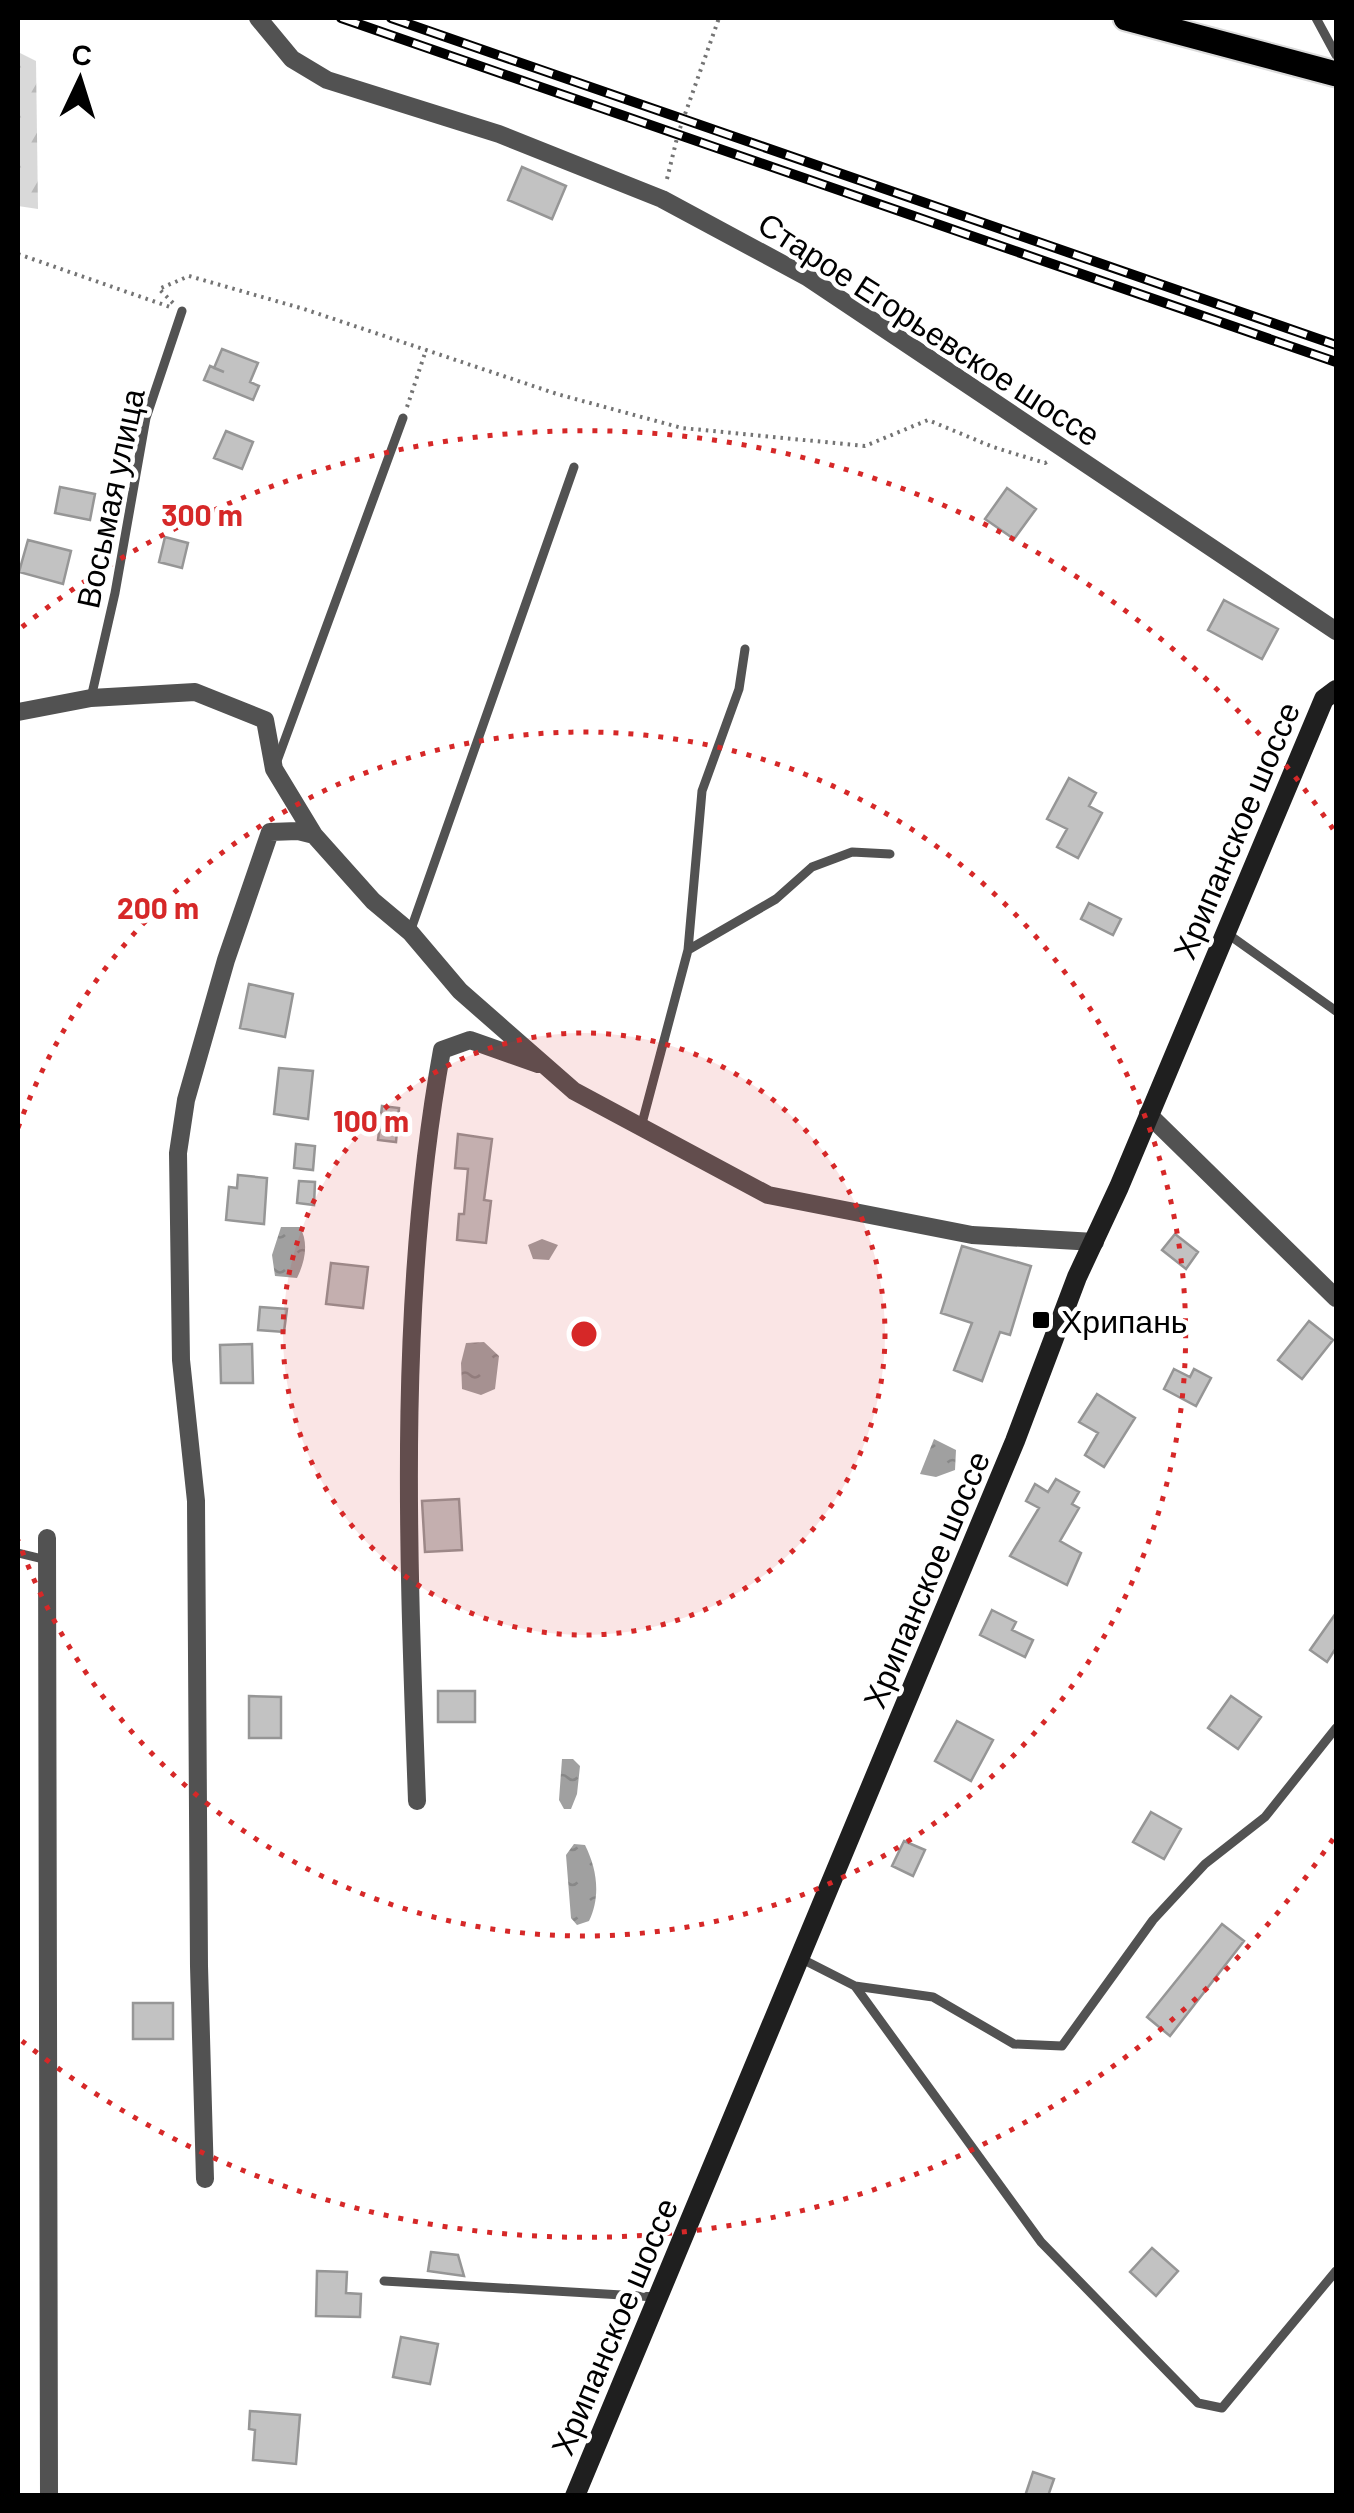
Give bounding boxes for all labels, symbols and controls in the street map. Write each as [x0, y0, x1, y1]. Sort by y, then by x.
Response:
north arrow [30, 30, 130, 130]
text: С [71, 36, 93, 72]
street label: Старое Егорьевское шоссе [752, 203, 1108, 454]
street label: Восьмая улица [67, 385, 152, 611]
text: 300 m [161, 496, 243, 532]
street label: Хрипанское шоссе [1164, 696, 1307, 965]
text: 200 m [117, 889, 199, 925]
text: 100 m [333, 1102, 409, 1138]
place label: Хрипань [1061, 1301, 1187, 1340]
marker: Хрипань [1030, 1309, 1052, 1331]
centre of rings [566, 1316, 602, 1352]
street label: Хрипанское шоссе [854, 1445, 997, 1714]
street label: Хрипанское шоссе [542, 2192, 685, 2461]

